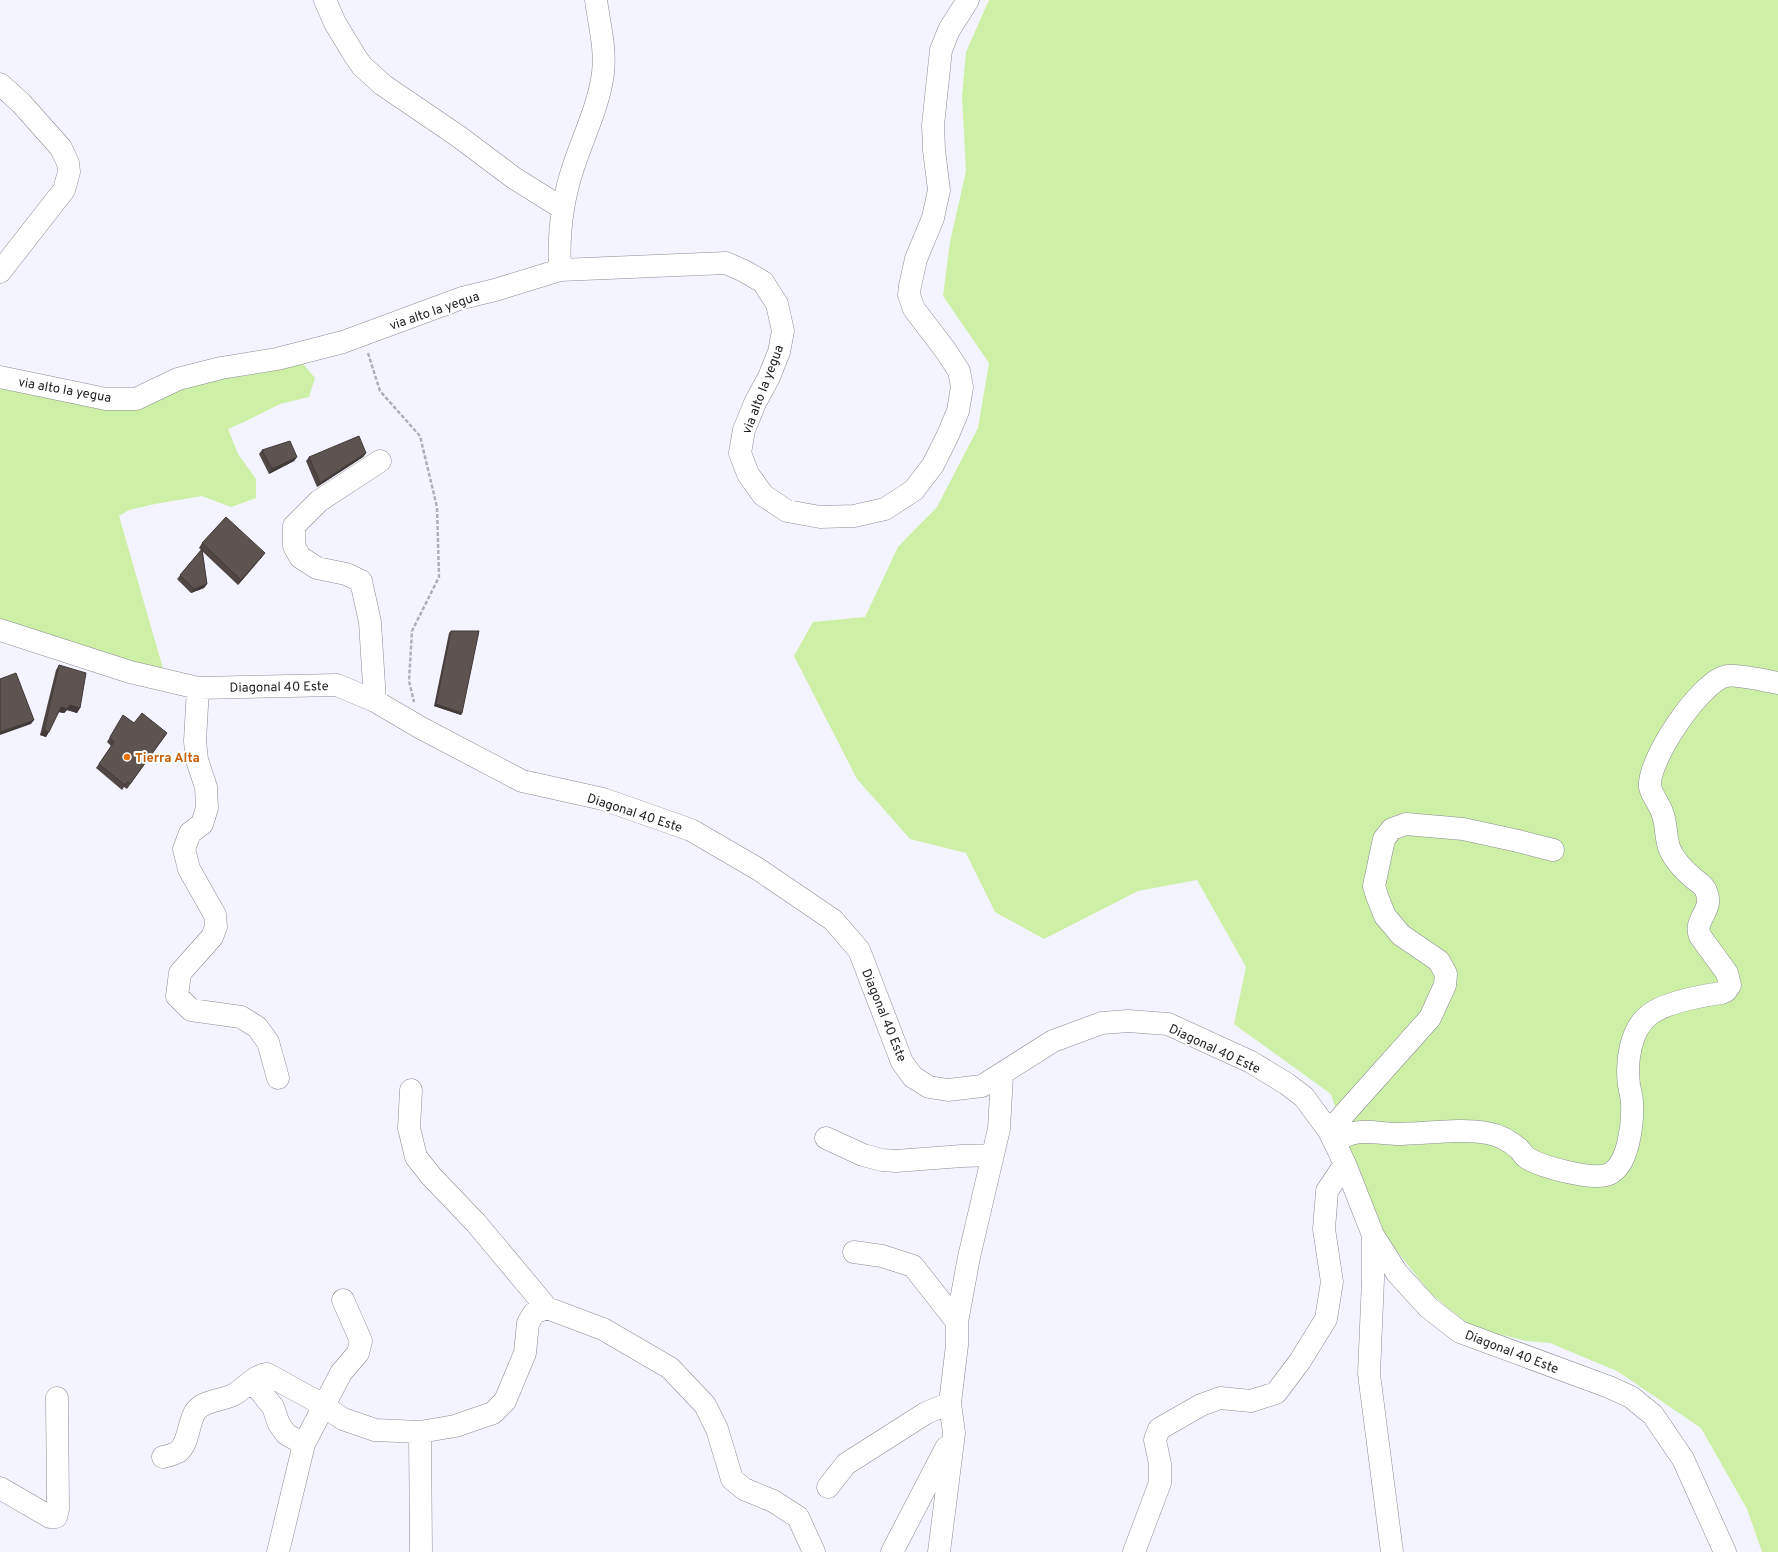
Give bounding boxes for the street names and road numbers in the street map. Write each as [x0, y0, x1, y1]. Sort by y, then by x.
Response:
street label: via alto la yegua [388, 289, 482, 335]
street label: via alto la yegua [740, 343, 788, 437]
street label: via alto la yegua [17, 375, 112, 407]
street label: Diagonal 40 Este [229, 679, 329, 697]
street label: Diagonal 40 Este [585, 791, 684, 837]
street label: Diagonal 40 Este [857, 967, 909, 1065]
street label: Diagonal 40 Este [1166, 1022, 1262, 1078]
street label: Diagonal 40 Este [1462, 1328, 1560, 1378]

